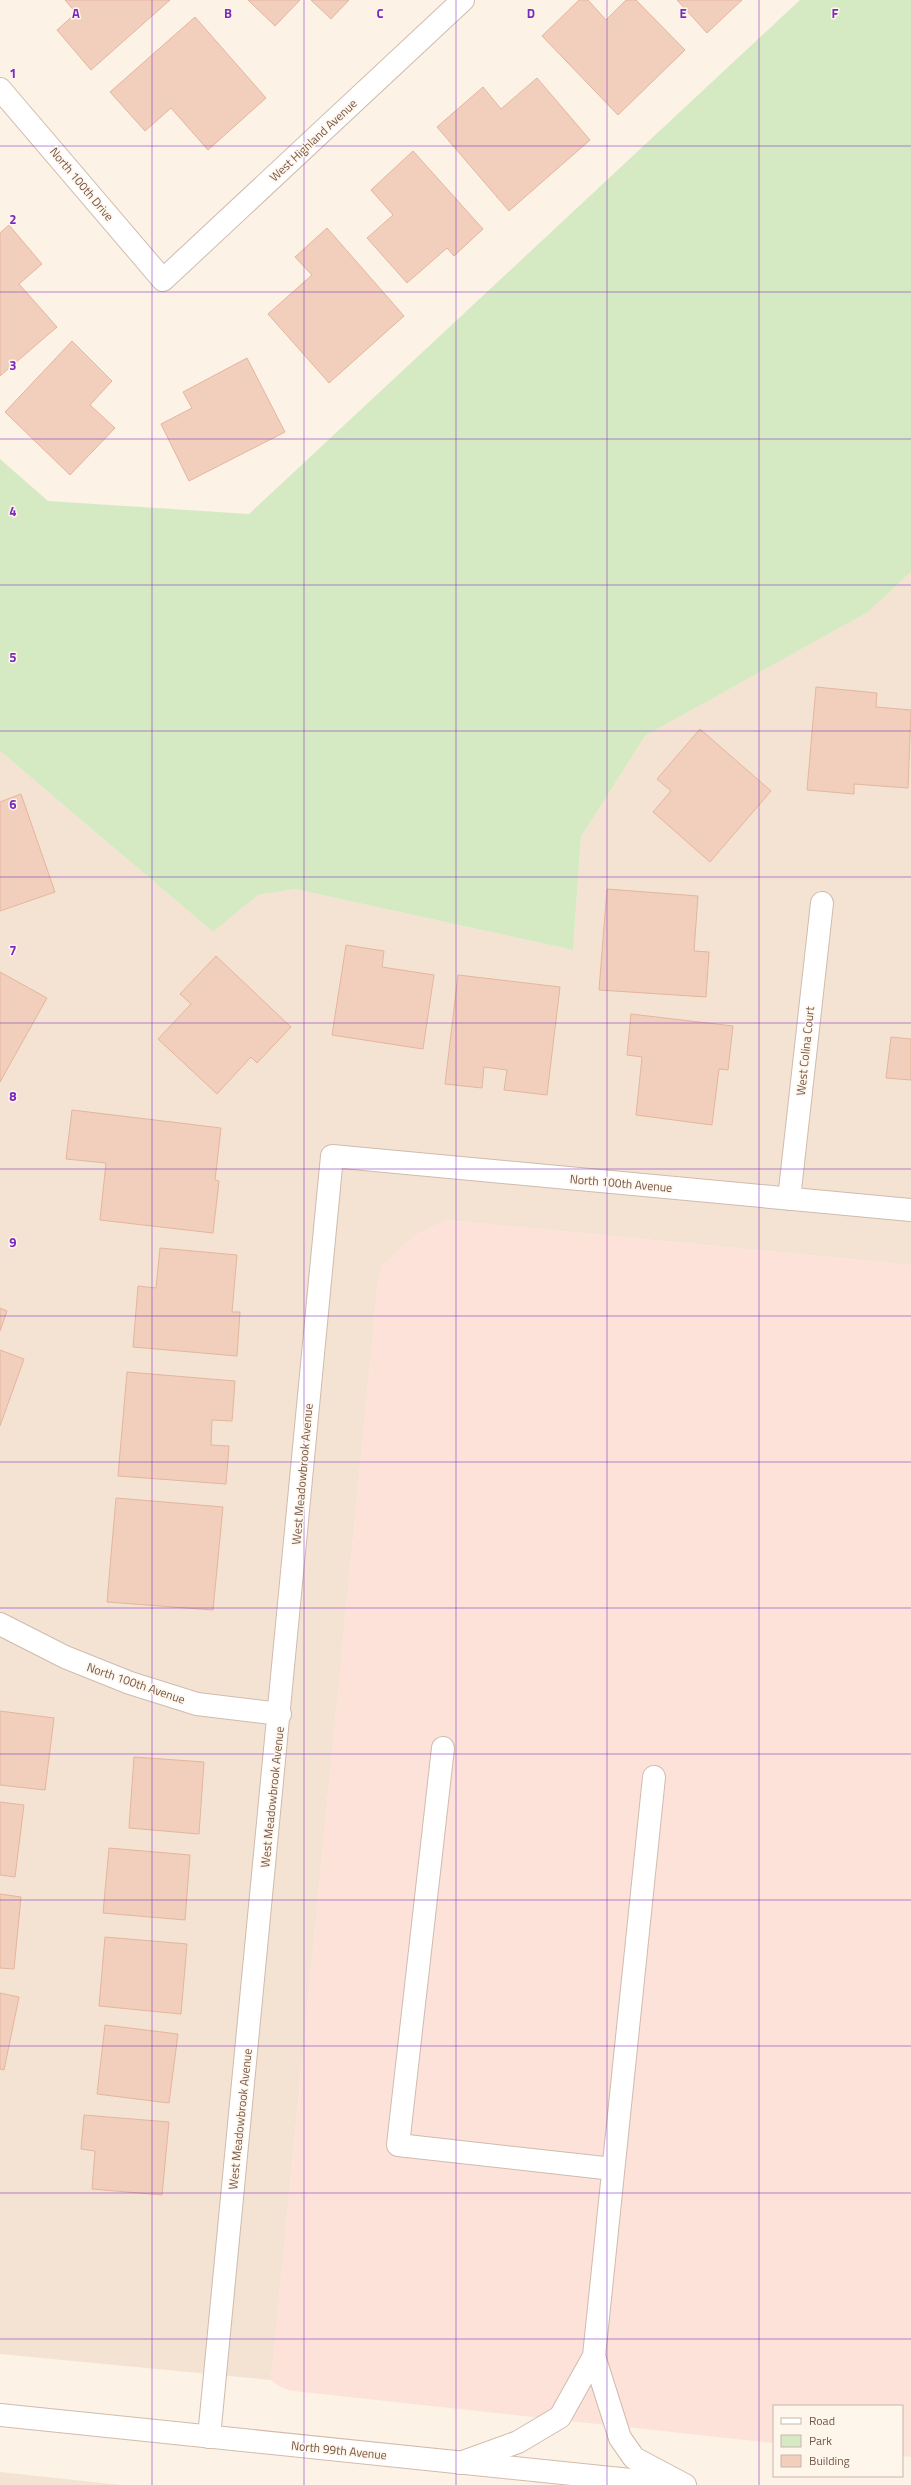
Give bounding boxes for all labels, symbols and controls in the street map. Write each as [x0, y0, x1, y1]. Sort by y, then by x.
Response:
text: A [72, 3, 80, 23]
text: B [224, 3, 232, 23]
text: C [376, 3, 384, 23]
text: D [527, 3, 535, 23]
text: E [679, 3, 687, 23]
text: F [832, 3, 839, 23]
text: 1 [9, 63, 17, 83]
street label: West Highland Avenue [265, 94, 361, 186]
street label: North 100th Drive [45, 143, 119, 225]
text: 2 [9, 209, 17, 229]
text: 3 [9, 355, 17, 375]
text: 4 [9, 501, 17, 521]
text: 5 [9, 647, 17, 667]
text: 6 [9, 794, 17, 814]
text: 7 [9, 940, 17, 960]
street label: West Colina Court [791, 1005, 819, 1097]
text: 8 [9, 1086, 17, 1106]
street label: North 100th Avenue [569, 1169, 673, 1197]
text: 9 [9, 1232, 17, 1252]
street label: West Meadowbrook Avenue [286, 1403, 318, 1545]
street label: North 100th Avenue [84, 1657, 188, 1709]
street label: West Meadowbrook Avenue [255, 1726, 289, 1868]
street label: West Meadowbrook Avenue [223, 2048, 257, 2190]
legend [773, 2405, 903, 2477]
text: Road [809, 2411, 835, 2430]
text: Park [809, 2431, 832, 2450]
street label: North 99th Avenue [290, 2436, 388, 2464]
text: Building [809, 2451, 850, 2470]

